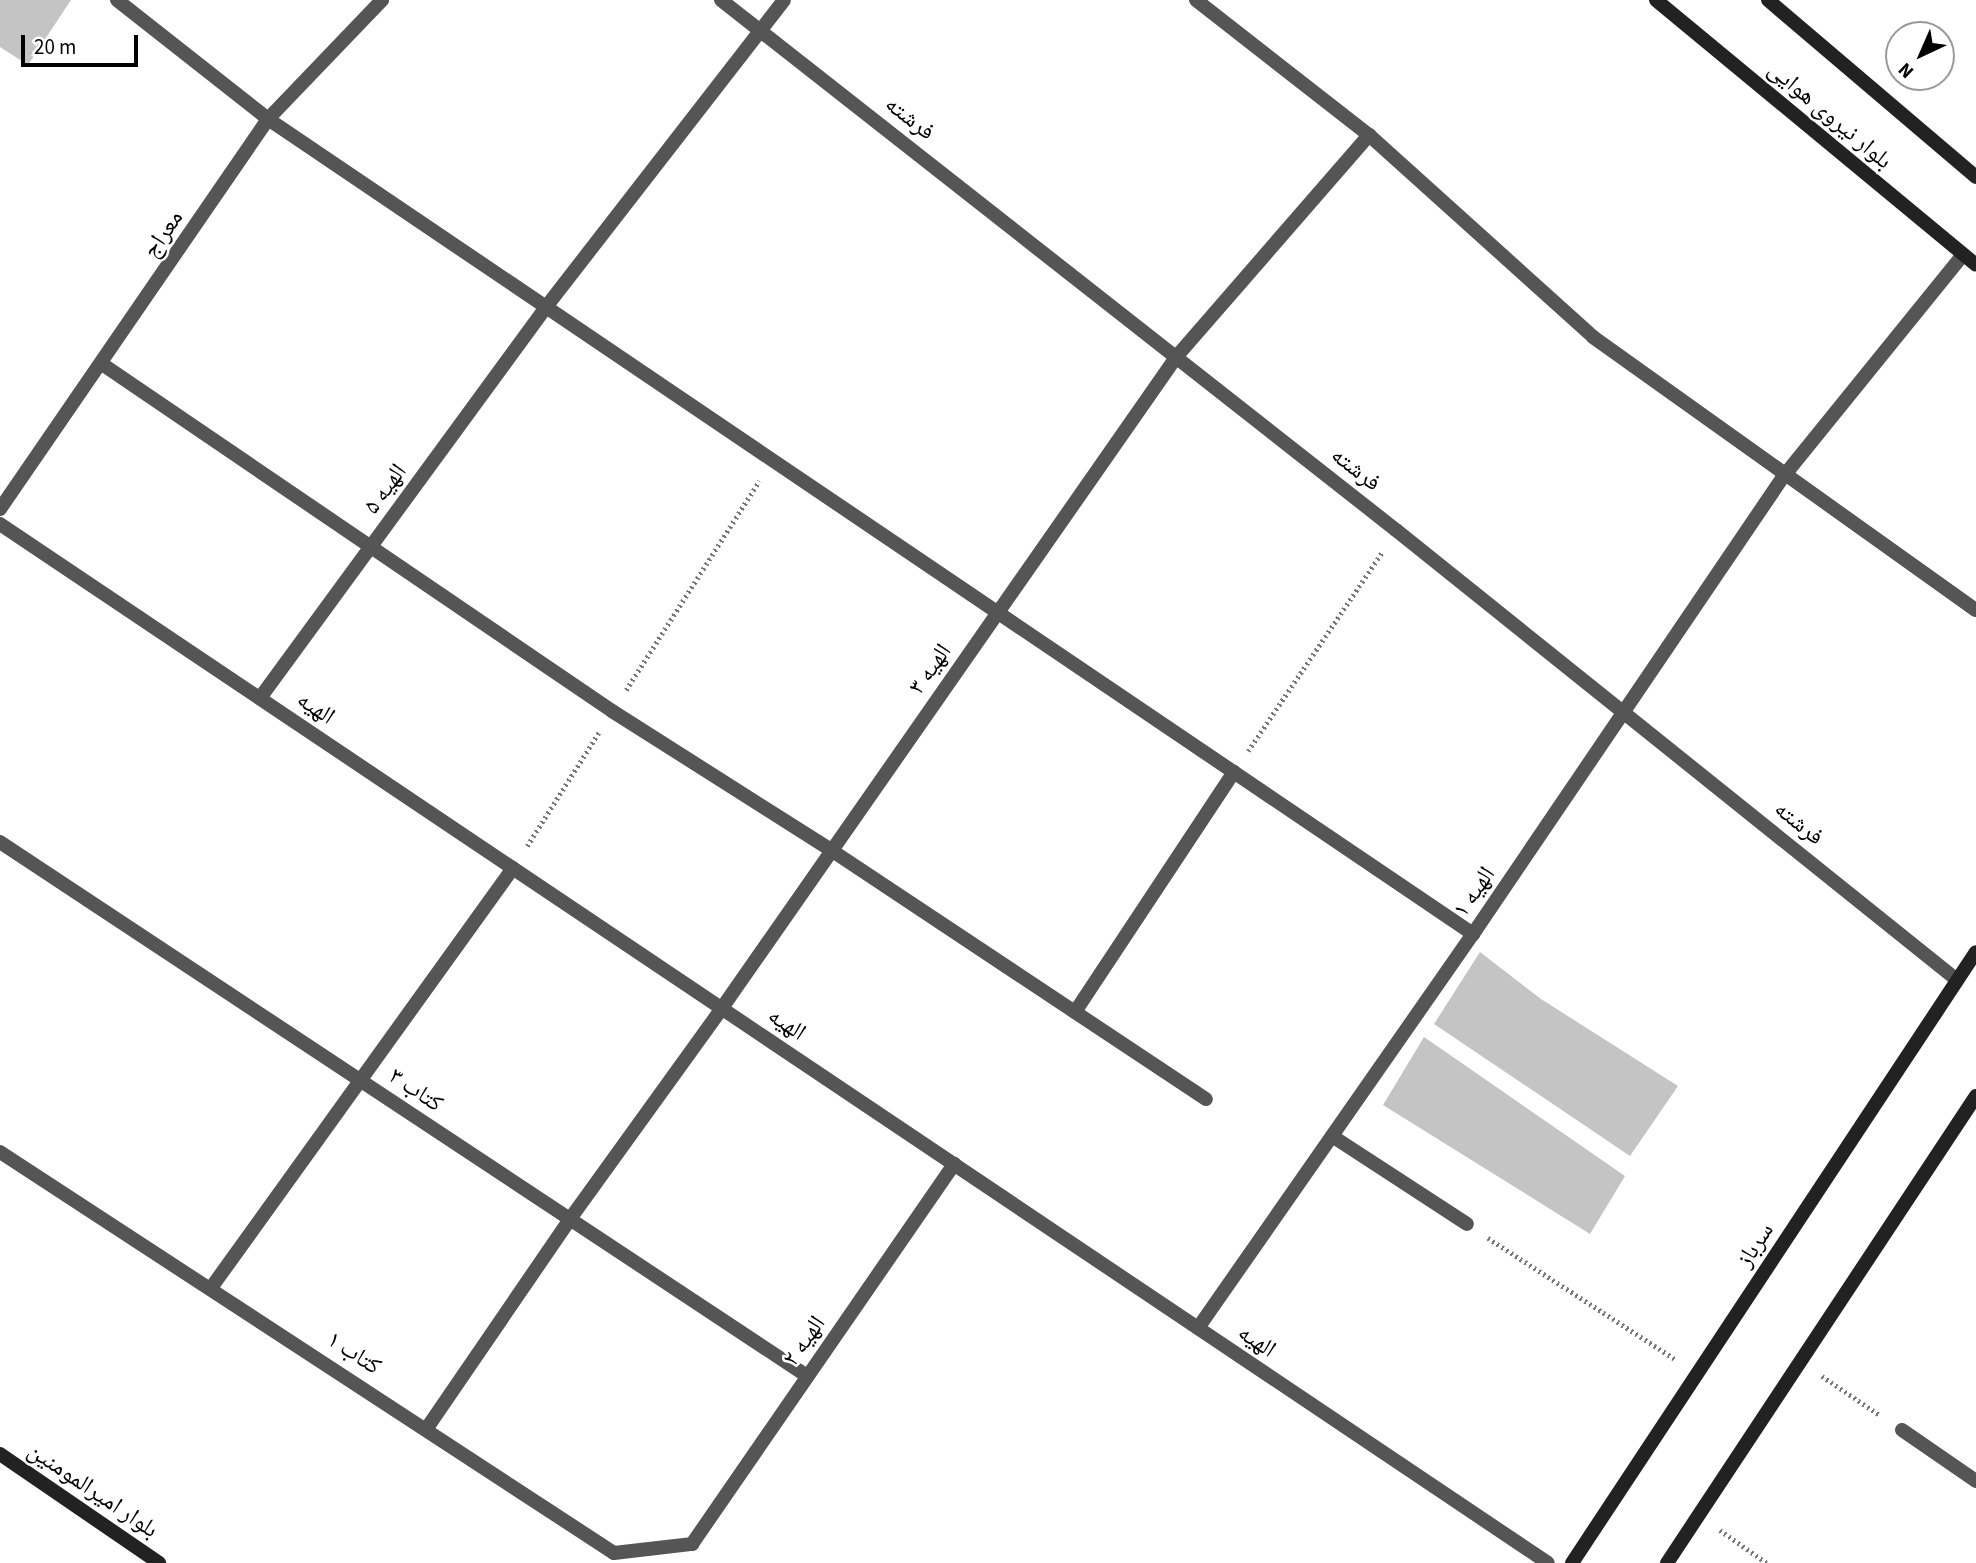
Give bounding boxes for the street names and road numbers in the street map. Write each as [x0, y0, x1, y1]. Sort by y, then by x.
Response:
street label: بلوار نیروی هوایی [1762, 55, 1898, 175]
street label: فرشته [879, 90, 941, 146]
street label: معراج [137, 205, 189, 263]
street label: فرشته [1325, 441, 1387, 497]
street label: الهیه ۵ [357, 458, 413, 520]
street label: الهیه ۳ [902, 638, 958, 700]
street label: الهیه [292, 685, 340, 731]
street label: فرشته [1769, 794, 1829, 852]
street label: الهیه ۱ [1447, 861, 1501, 923]
street label: الهیه [763, 1001, 811, 1047]
street label: کتاب ۳ [384, 1062, 448, 1118]
street label: سرباز [1730, 1217, 1780, 1273]
street label: الهیه ۲ [776, 1310, 832, 1372]
street label: الهیه [1233, 1318, 1281, 1364]
street label: کتاب ۱ [322, 1325, 386, 1381]
street label: بلوار امیرالمومنین [22, 1436, 164, 1544]

